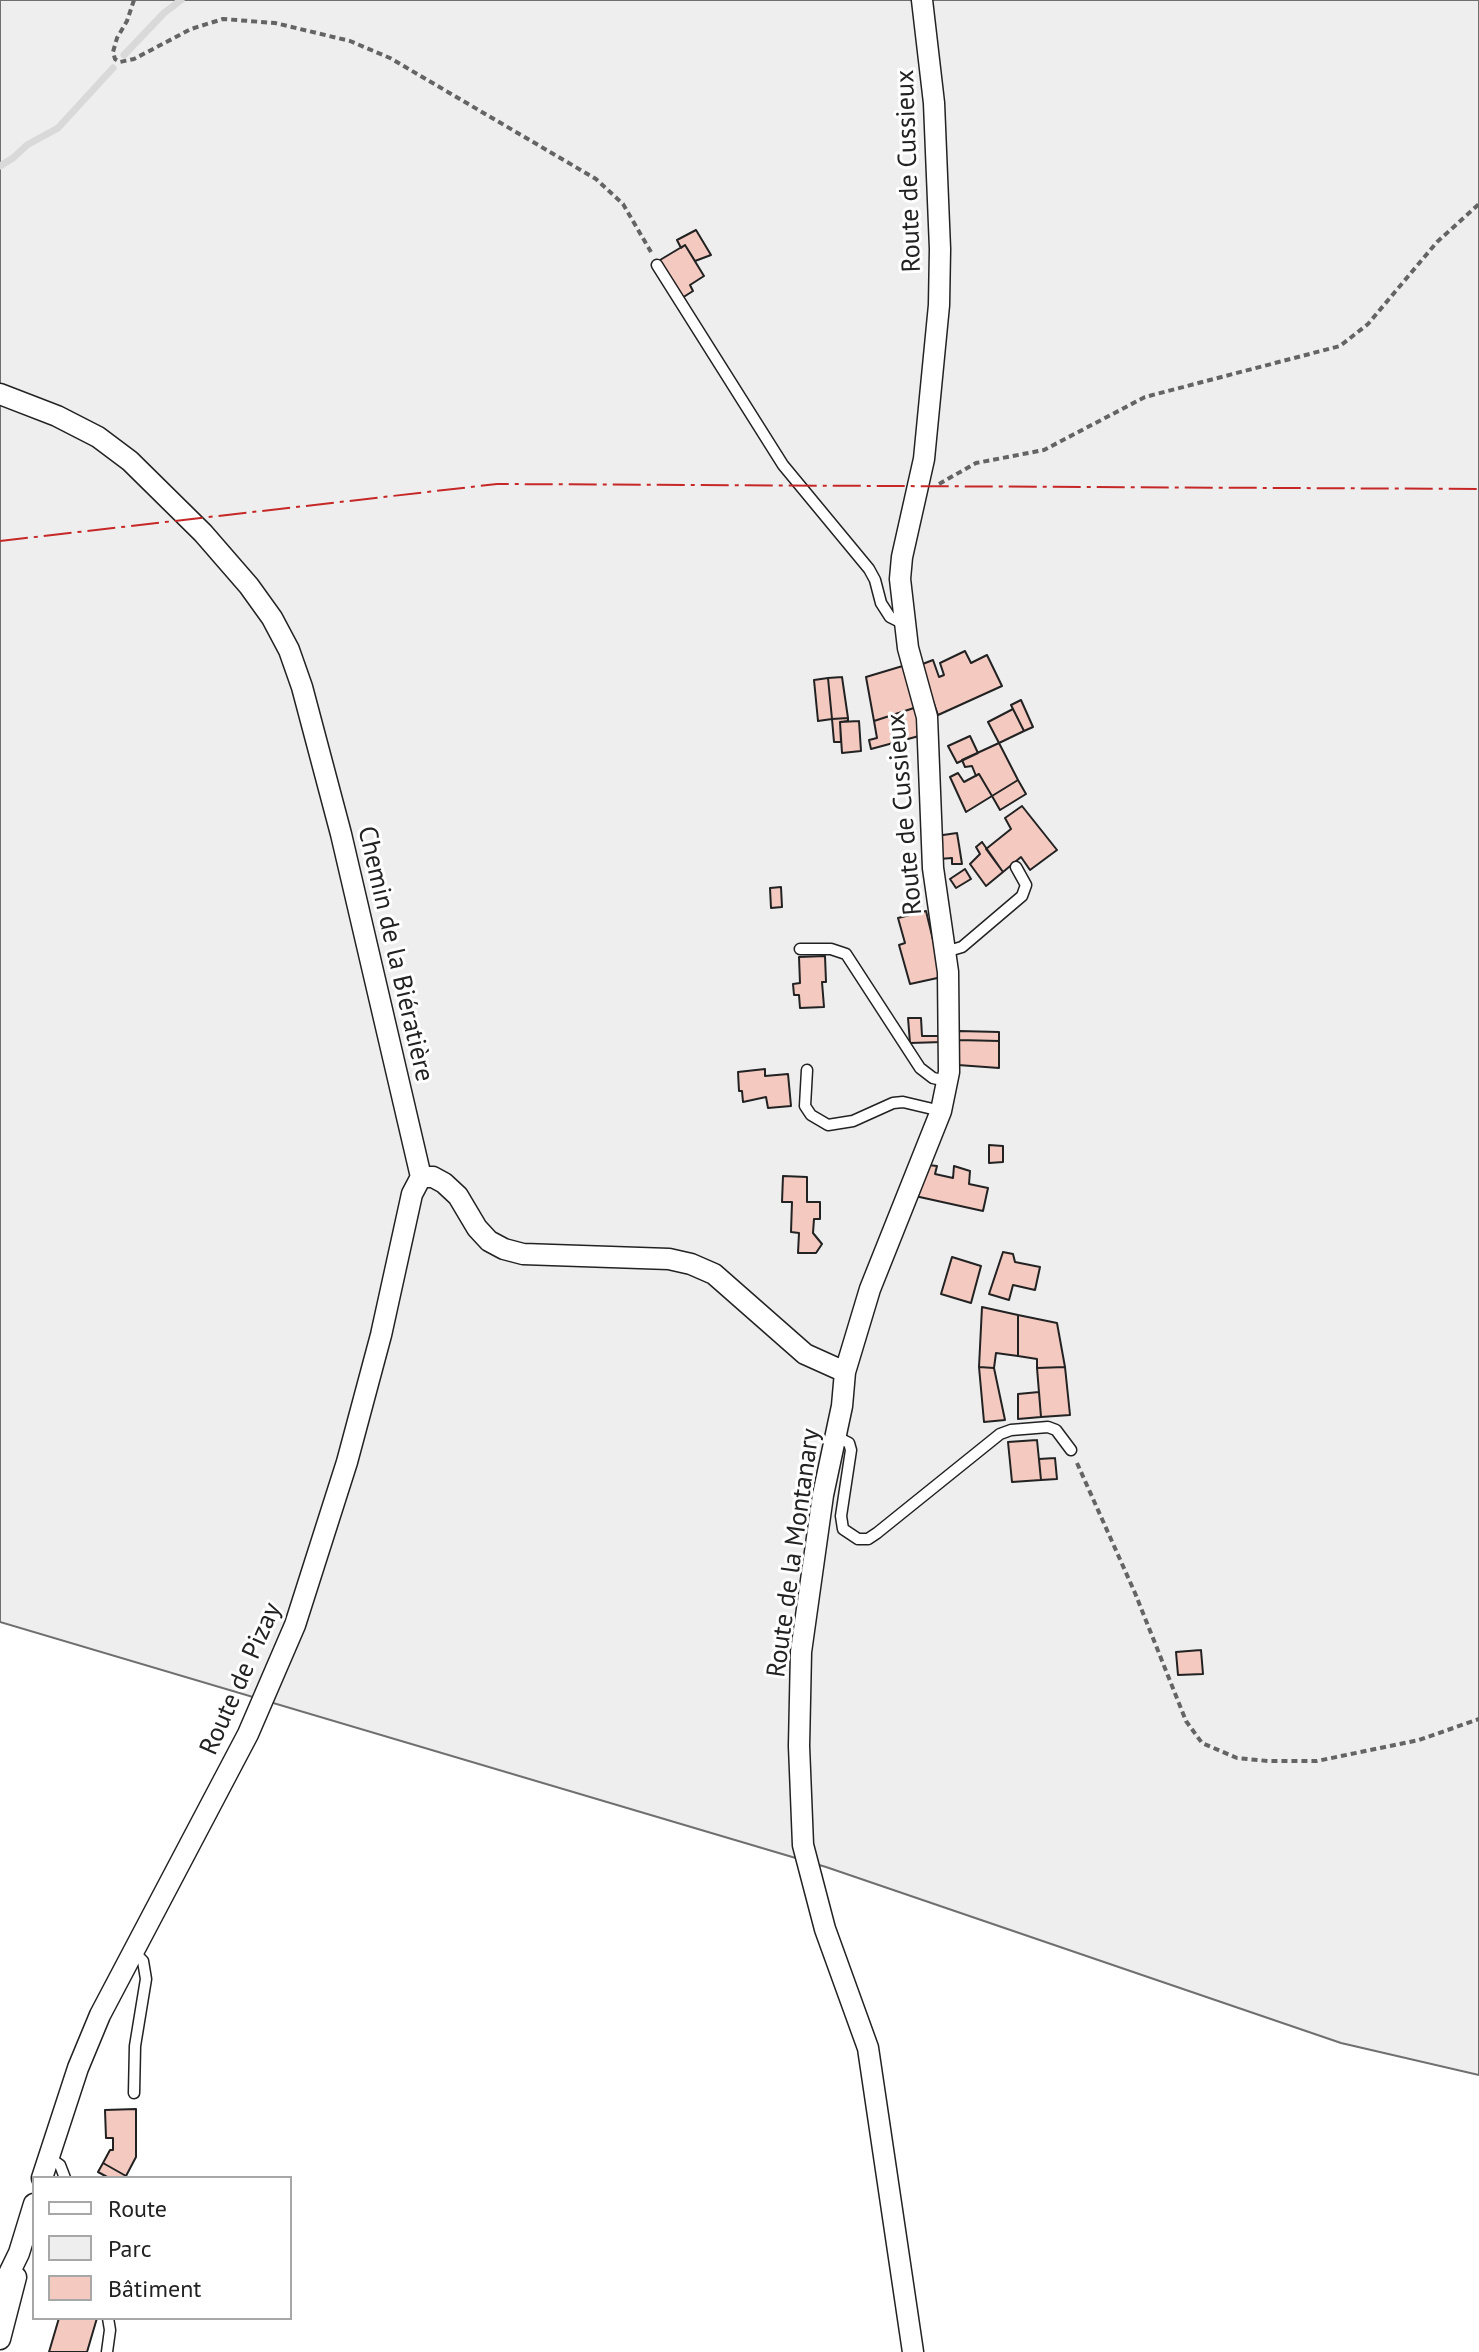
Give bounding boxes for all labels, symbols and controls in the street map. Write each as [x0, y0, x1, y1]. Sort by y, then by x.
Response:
street label: Route de Cussieux [890, 69, 928, 273]
street label: Route de Cussieux [881, 712, 929, 916]
street label: Chemin de la Biératière [350, 823, 440, 1085]
street label: Route de la Montanary [761, 1427, 827, 1679]
street label: Route de Pizay [194, 1598, 288, 1760]
legend [32, 2176, 292, 2320]
text: Route [108, 2193, 167, 2224]
text: Parc [108, 2233, 151, 2264]
text: Bâtiment [108, 2273, 201, 2304]

